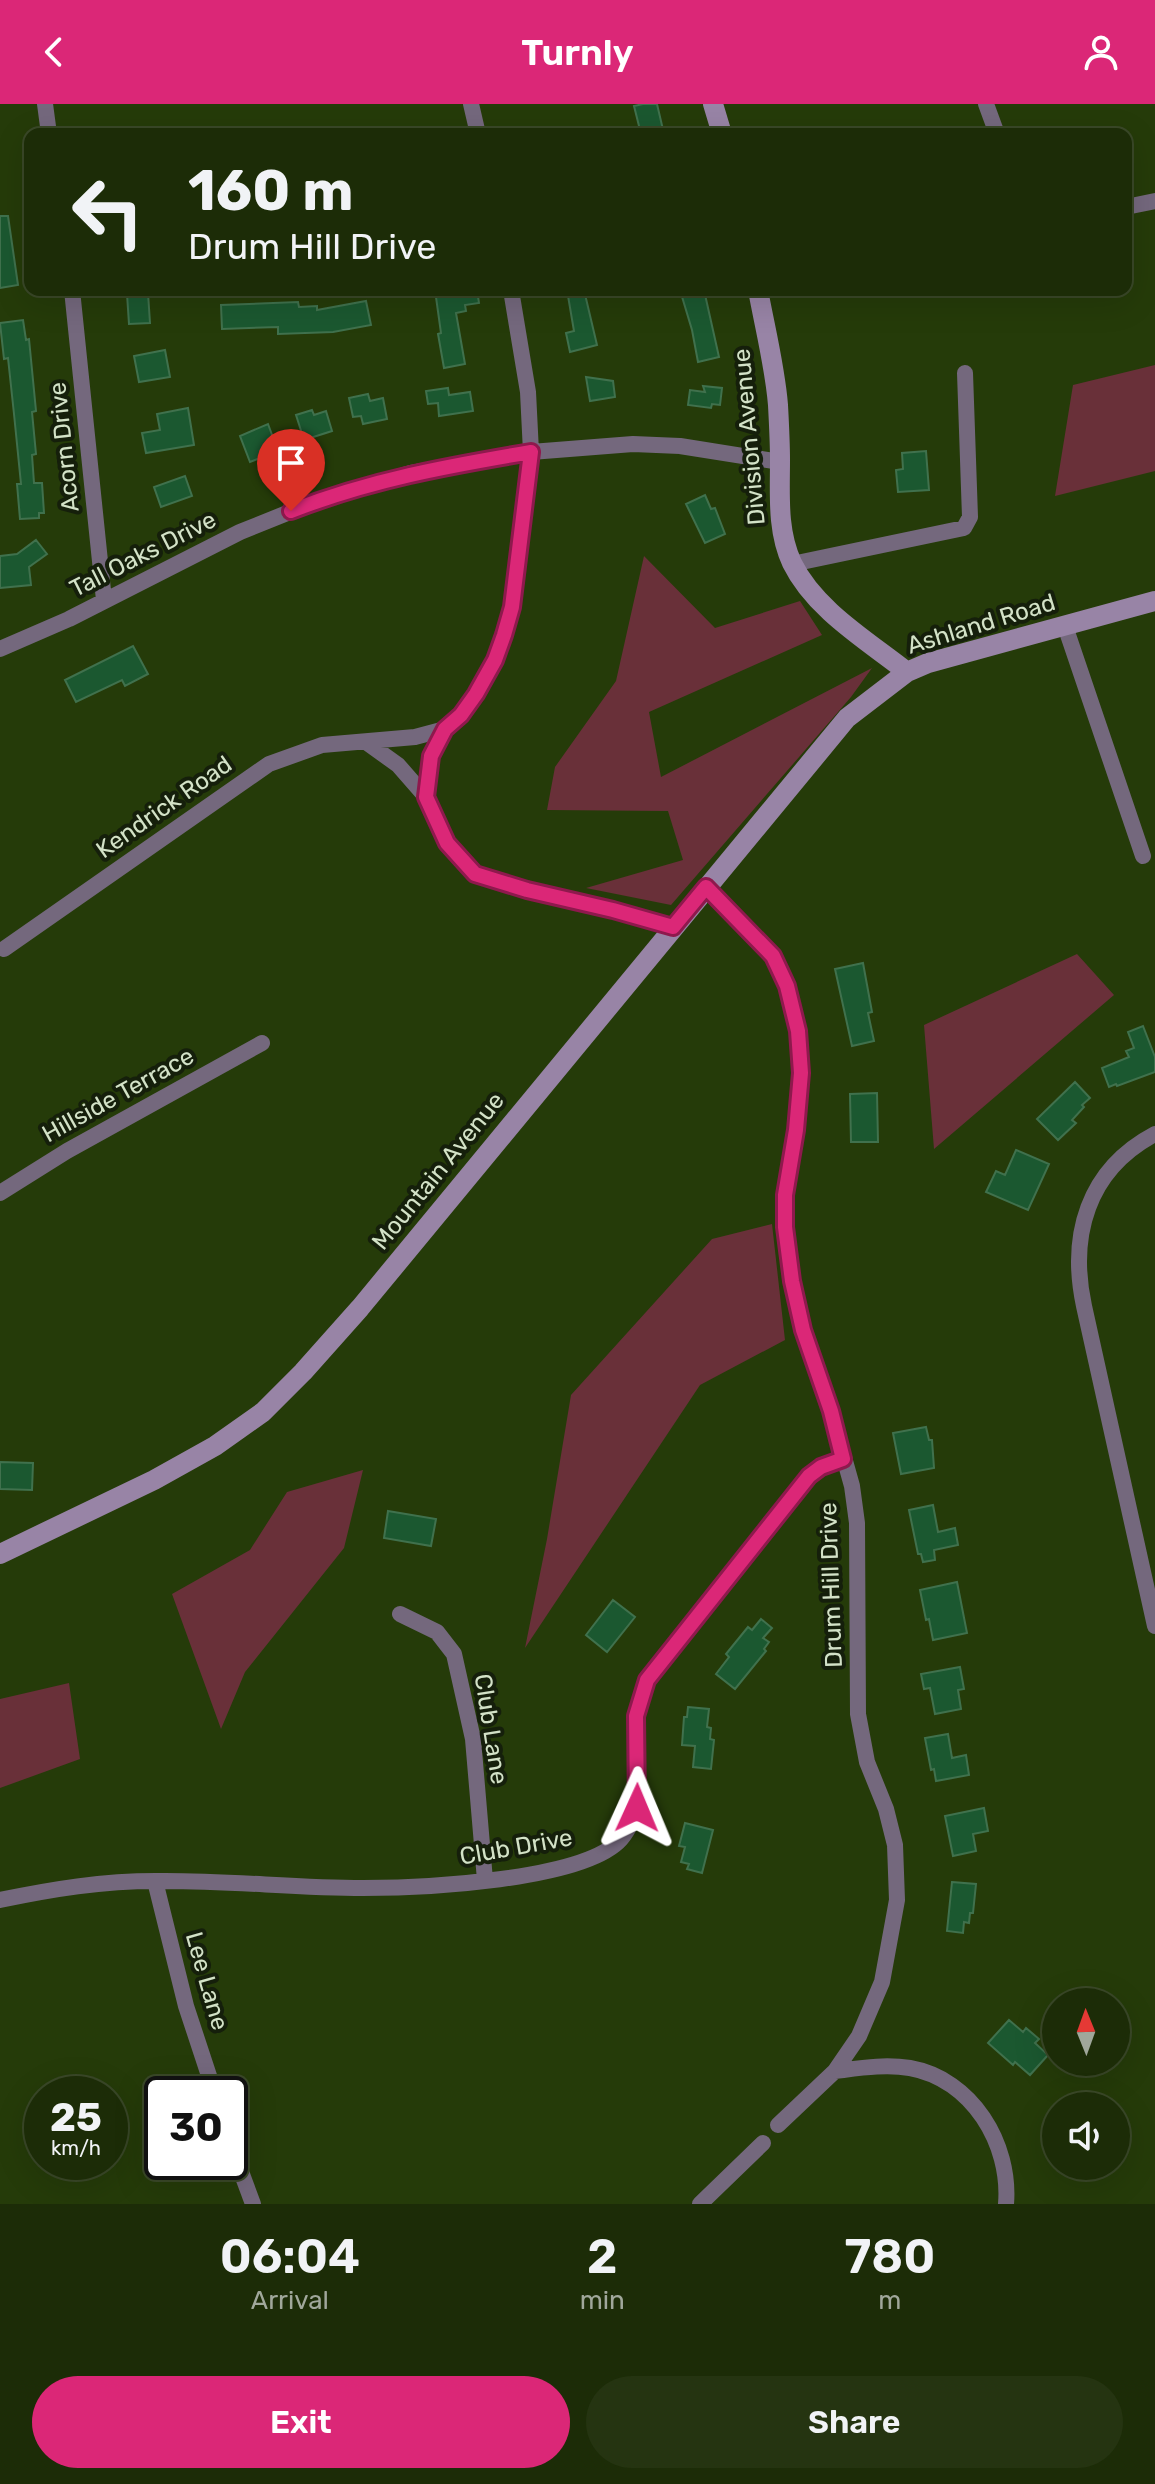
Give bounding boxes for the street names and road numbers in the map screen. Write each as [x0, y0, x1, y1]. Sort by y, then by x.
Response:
street label: Division Avenue [727, 348, 771, 526]
street label: Acorn Drive [43, 381, 85, 513]
street label: Tall Oaks Drive [65, 505, 221, 603]
street label: Ashland Road [903, 588, 1059, 660]
street label: Kendrick Road [91, 750, 237, 864]
street label: Hillside Terrace [37, 1042, 199, 1148]
street label: Mountain Avenue [366, 1087, 510, 1255]
street label: Drum Hill Drive [814, 1502, 848, 1668]
street label: Club Lane [468, 1672, 514, 1786]
street label: Club Drive [457, 1823, 575, 1871]
street label: Lee Lane [180, 1929, 234, 2033]

